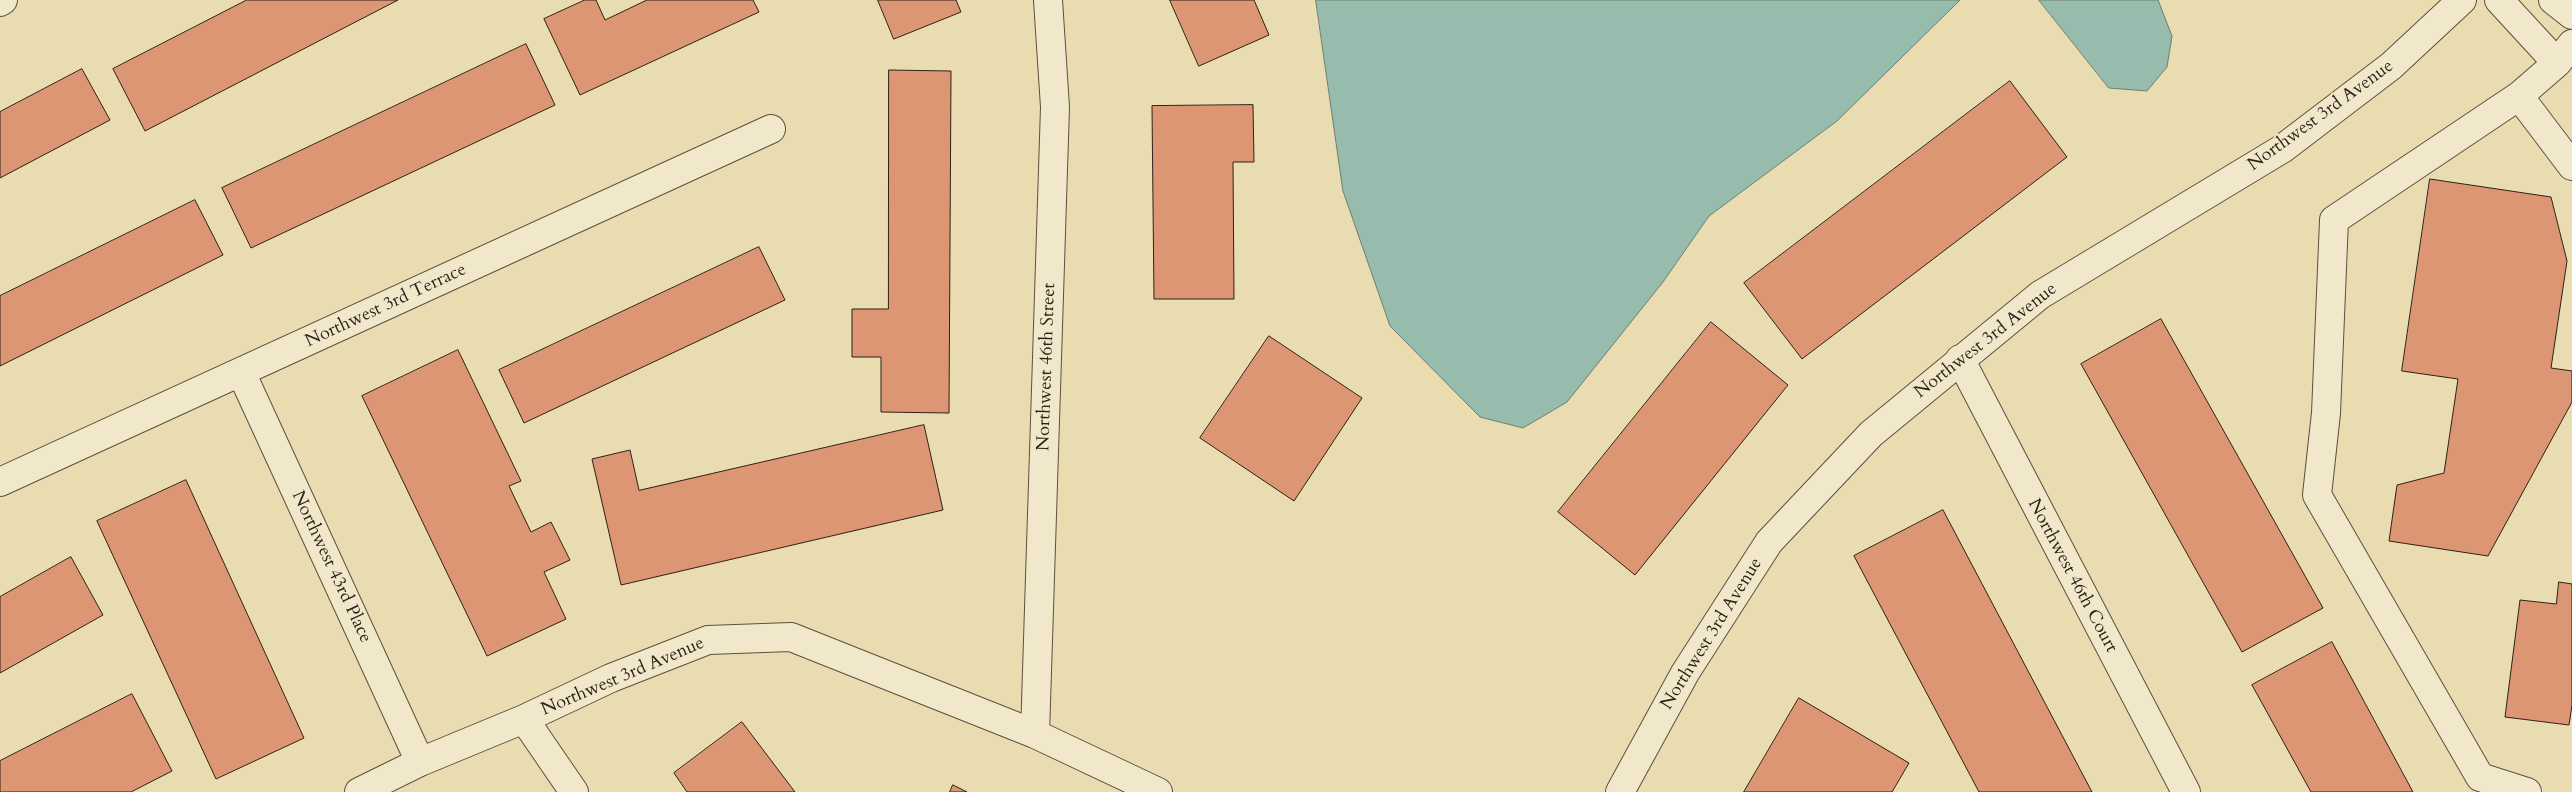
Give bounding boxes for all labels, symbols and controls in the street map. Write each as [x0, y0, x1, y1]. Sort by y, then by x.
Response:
street label: Northwest 3rd Avenue [2244, 56, 2398, 176]
street label: Northwest 3rd Terrace [302, 259, 470, 353]
street label: Northwest 3rd Avenue [1910, 279, 2062, 403]
street label: Northwest 46th Street [1033, 282, 1061, 452]
street label: Northwest 43rd Place [286, 488, 376, 646]
street label: Northwest 46th Court [2022, 496, 2122, 656]
street label: Northwest 3rd Avenue [1656, 554, 1768, 714]
street label: Northwest 3rd Avenue [538, 633, 708, 721]

